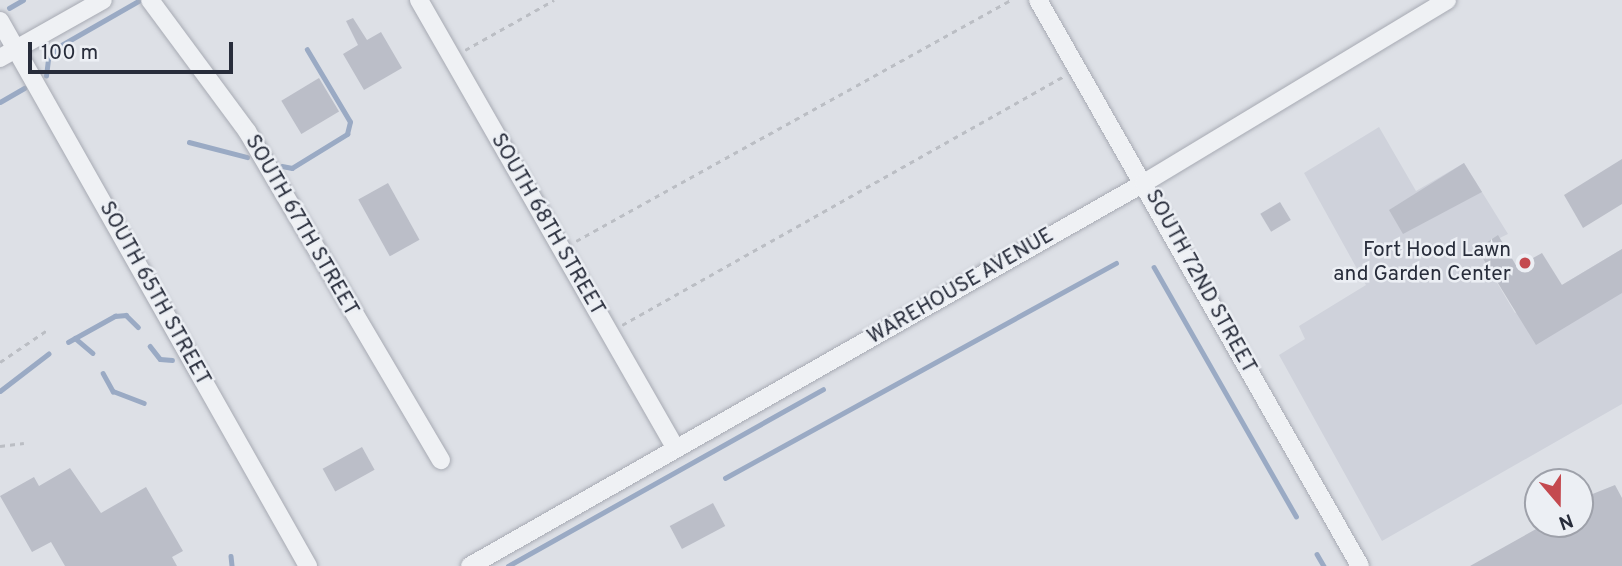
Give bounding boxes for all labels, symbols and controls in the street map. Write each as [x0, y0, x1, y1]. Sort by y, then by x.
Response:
scale bar [32, 28, 236, 72]
text: 100 m [41, 40, 98, 67]
street label: SOUTH 68TH STREET [485, 129, 609, 321]
street label: SOUTH 67TH STREET [239, 131, 363, 321]
street label: SOUTH 72ND STREET [1139, 185, 1261, 379]
street label: SOUTH 65TH STREET [93, 197, 215, 391]
street label: WAREHOUSE AVENUE [863, 223, 1059, 351]
place label: Fort Hood Lawn and Garden Center [1333, 238, 1511, 288]
marker: Fort Hood Lawn and Garden Center [1517, 255, 1533, 271]
north arrow [1524, 468, 1594, 538]
text: N [1555, 507, 1576, 534]

